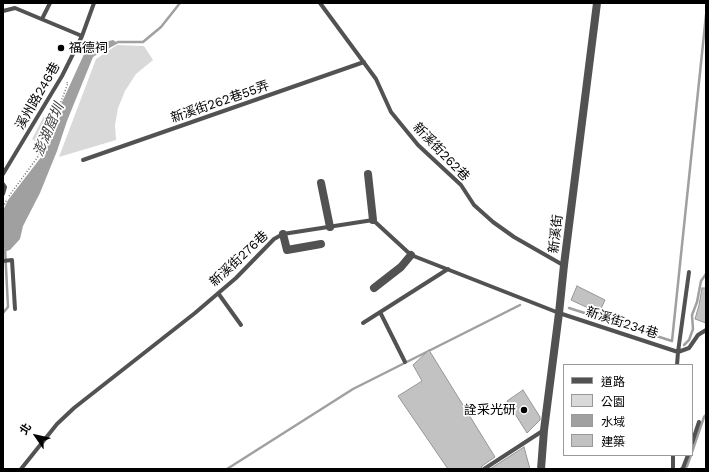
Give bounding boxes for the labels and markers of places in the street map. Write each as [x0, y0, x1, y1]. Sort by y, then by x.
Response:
place label: 福德祠 [69, 40, 108, 56]
marker: 福德祠 [56, 43, 66, 53]
place label: 詮采光研 [464, 402, 516, 418]
marker: 詮采光研 [519, 405, 529, 415]

